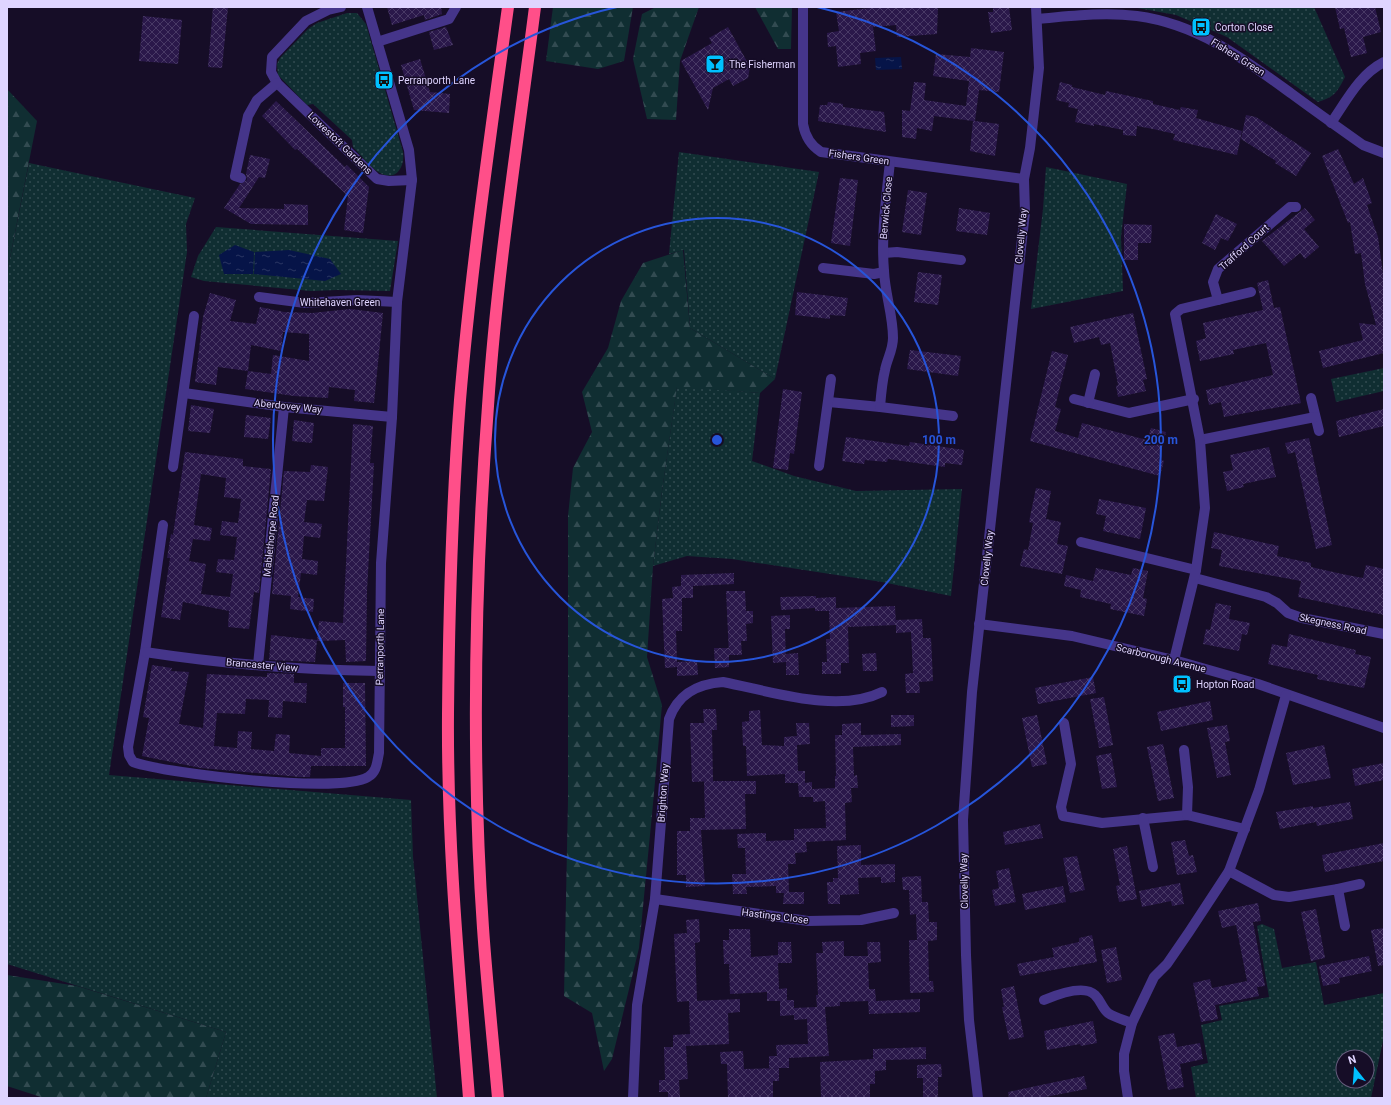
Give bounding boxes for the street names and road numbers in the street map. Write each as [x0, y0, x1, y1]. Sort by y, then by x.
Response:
street label: Fishers Green [1209, 36, 1267, 78]
street label: Lowestoft Gardens [306, 110, 374, 176]
street label: Fishers Green [828, 147, 890, 167]
street label: Berwick Close [878, 176, 894, 240]
street label: Clovelly Way [1013, 208, 1029, 264]
street label: Trafford Court [1217, 222, 1271, 272]
street label: Whitehaven Green [300, 297, 380, 308]
street label: Aberdovey Way [254, 397, 323, 415]
street label: Mablethorpe Road [261, 495, 281, 577]
street label: Clovelly Way [979, 530, 995, 586]
street label: Perranporth Lane [374, 608, 386, 686]
street label: Skegness Road [1298, 612, 1368, 636]
street label: Scarborough Avenue [1115, 642, 1207, 674]
street label: Brancaster View [226, 656, 299, 674]
street label: Brighton Way [655, 763, 671, 823]
street label: Clovelly Way [958, 853, 970, 909]
street label: Hastings Close [741, 906, 809, 926]

